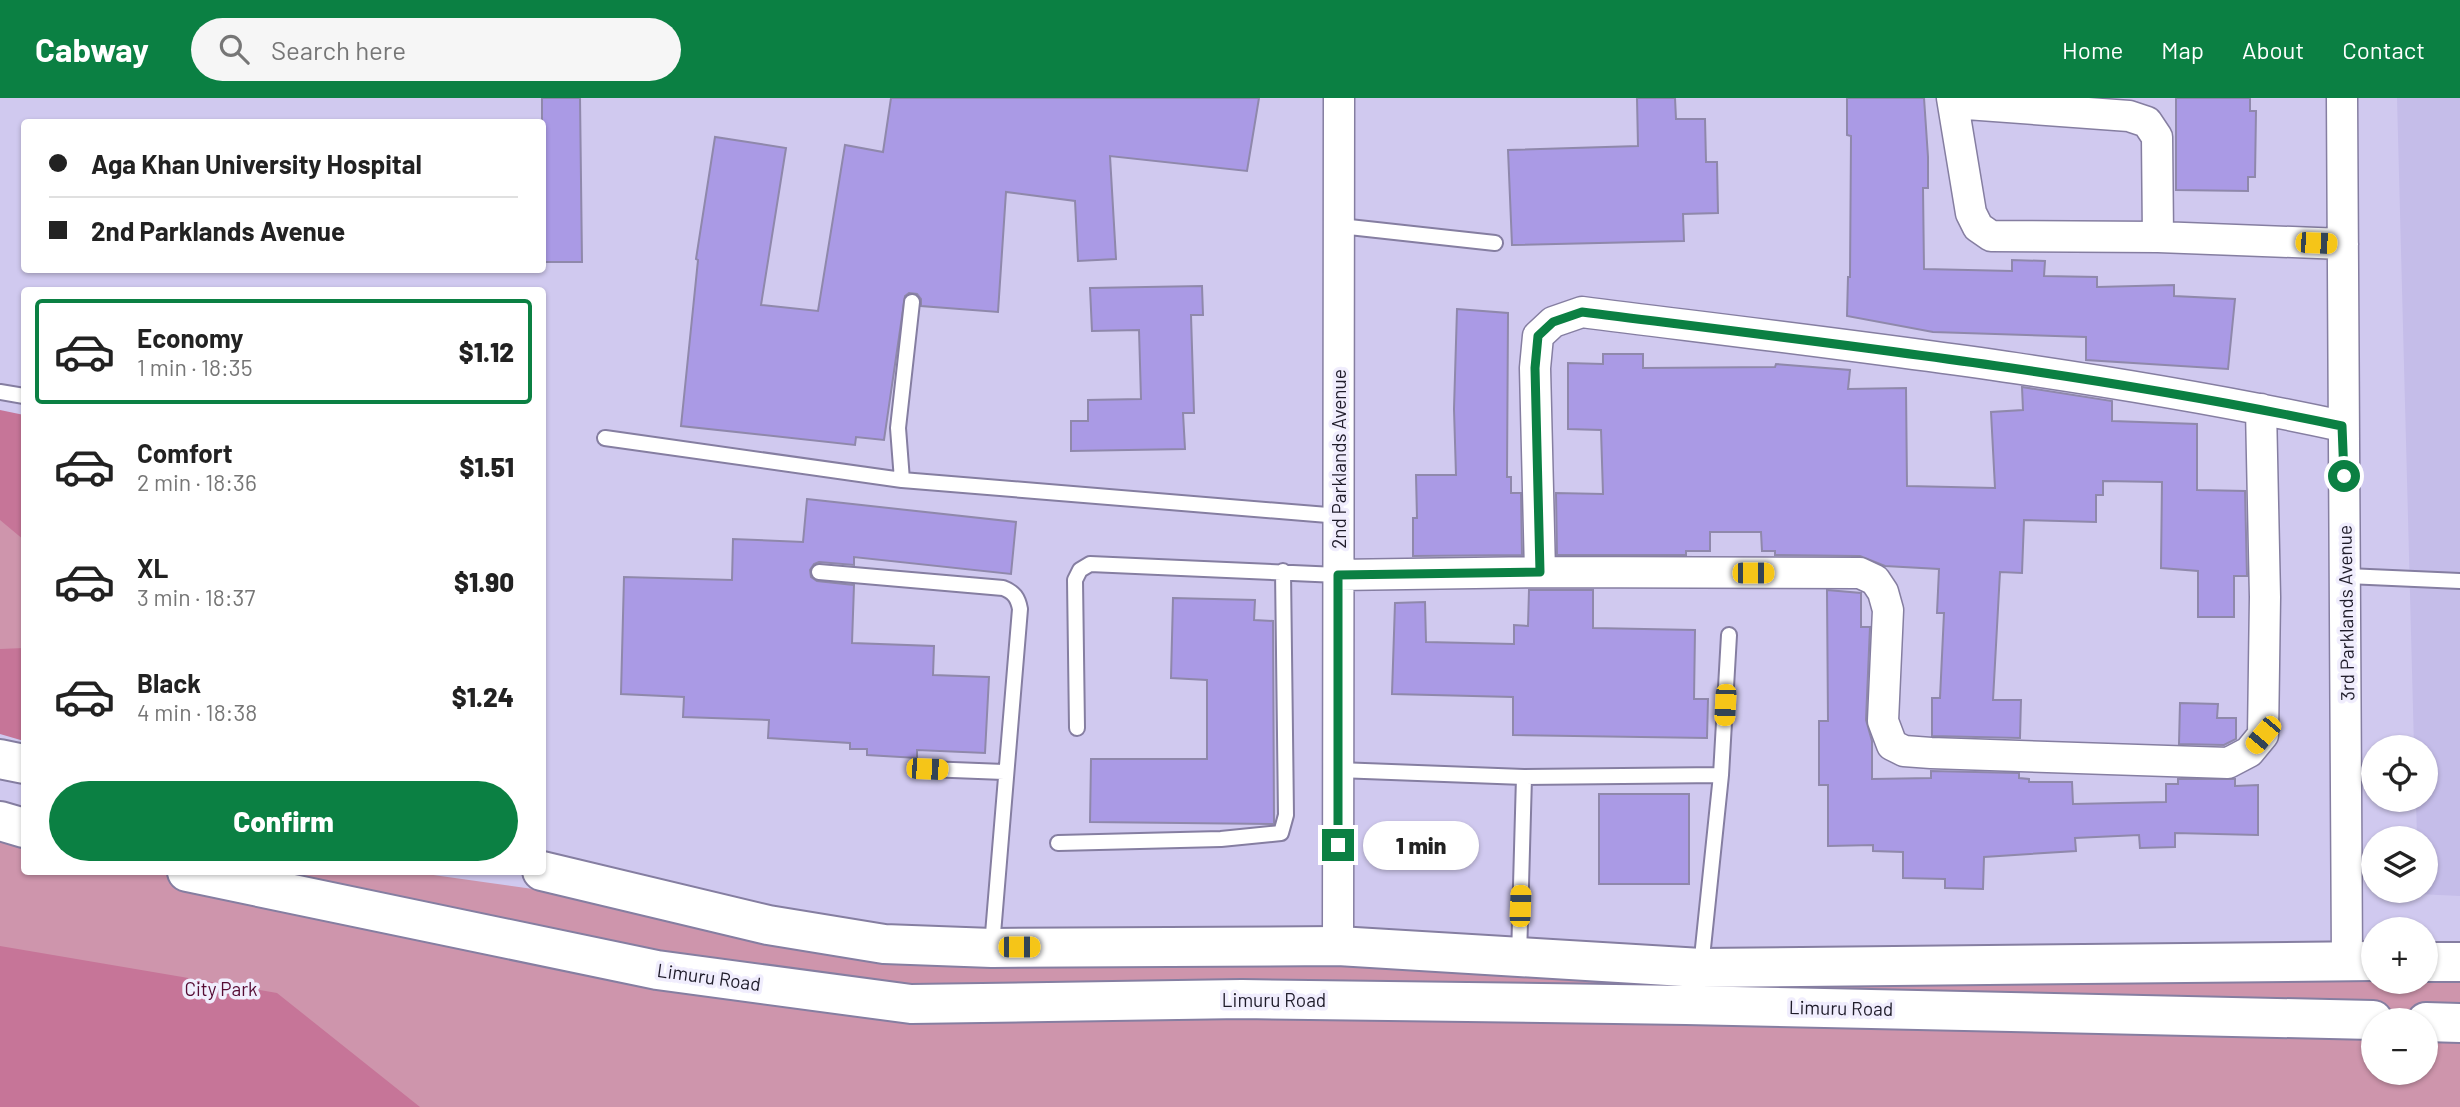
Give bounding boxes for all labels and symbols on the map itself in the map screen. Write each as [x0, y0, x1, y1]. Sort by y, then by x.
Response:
car [2295, 232, 2338, 254]
street label: 2nd Parklands Avenue [1327, 369, 1350, 549]
route start [2328, 460, 2360, 492]
street label: 3rd Parklands Avenue [2332, 525, 2359, 701]
car [1733, 563, 1775, 584]
car [1714, 683, 1737, 727]
car [2242, 712, 2285, 758]
car [906, 758, 949, 780]
callout: 1 min [1362, 820, 1478, 870]
route end [1322, 829, 1354, 861]
car [1509, 885, 1532, 927]
car [999, 937, 1041, 958]
street label: Limuru Road [656, 958, 762, 995]
park label: City Park [184, 977, 258, 1000]
street label: Limuru Road [1222, 988, 1326, 1011]
street label: Limuru Road [1789, 995, 1893, 1020]

